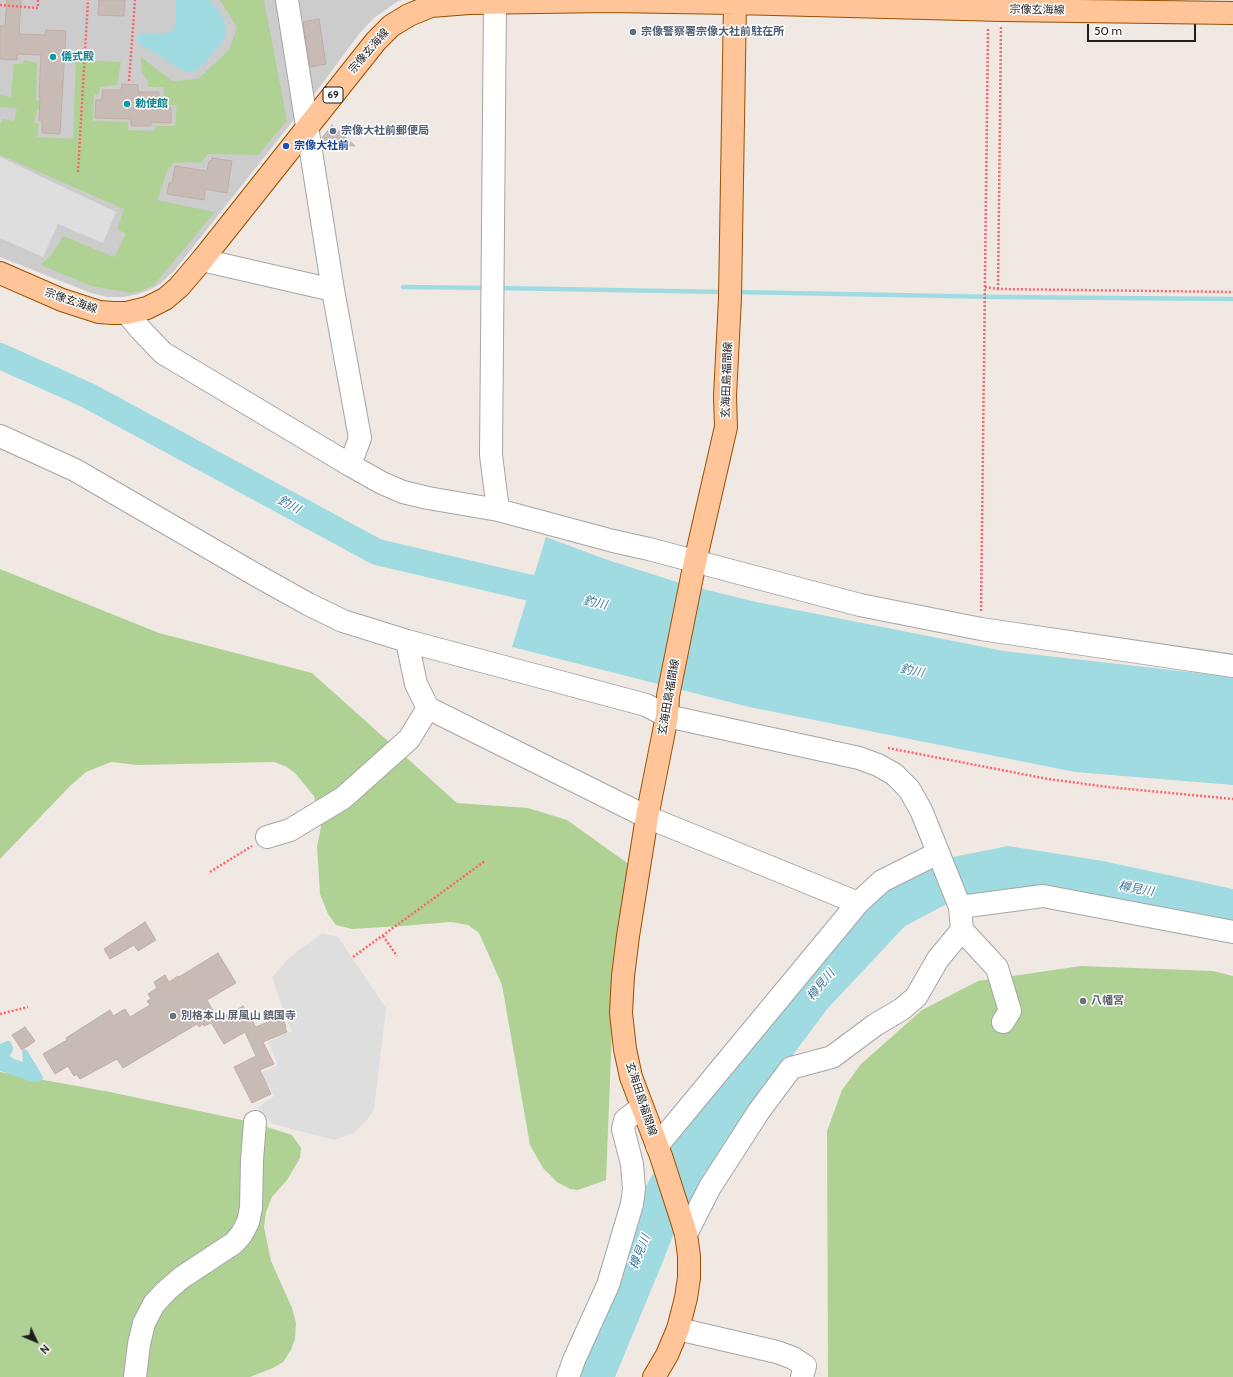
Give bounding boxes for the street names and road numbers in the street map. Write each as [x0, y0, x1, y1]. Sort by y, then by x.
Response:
street label: 宗像玄海線 [1009, 3, 1065, 17]
street label: 宗像玄海線 [346, 26, 392, 76]
road number: 69 [323, 87, 343, 103]
street label: 宗像玄海線 [43, 286, 99, 316]
street label: 玄海田島福間線 [719, 341, 735, 419]
street label: 玄海田島福間線 [656, 658, 682, 736]
street label: 玄海田島福間線 [623, 1060, 659, 1138]

